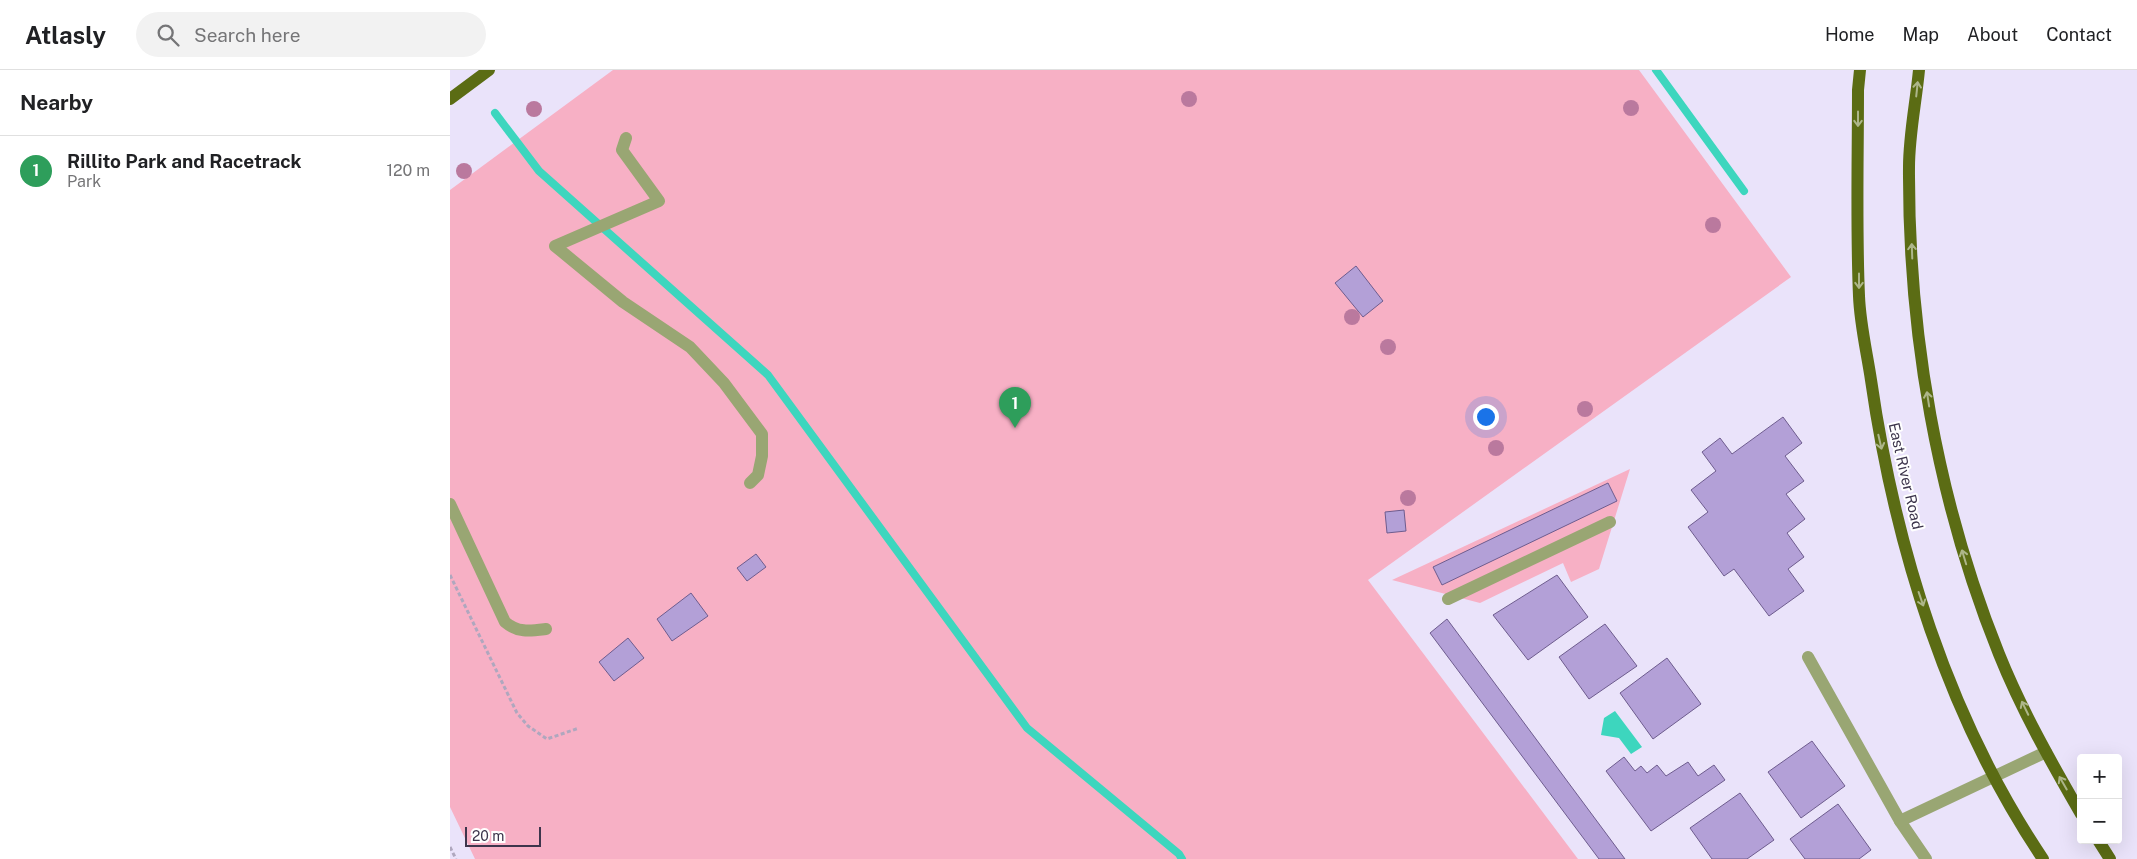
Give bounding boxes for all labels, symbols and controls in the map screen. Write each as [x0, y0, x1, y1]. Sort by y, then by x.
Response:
search box [136, 12, 486, 57]
text: Atlasly [25, 21, 106, 49]
icon: search [154, 21, 182, 49]
text: Search here [194, 24, 301, 46]
text: Home [1825, 24, 1875, 45]
text: Map [1903, 24, 1939, 45]
text: About [1967, 24, 2018, 45]
text: Contact [2046, 24, 2112, 45]
one-way arrow [1912, 82, 1922, 98]
text: Nearby [20, 90, 93, 115]
one-way arrow [1853, 110, 1863, 126]
text: Rillito Park and Racetrack [67, 150, 302, 172]
text: 1 [33, 161, 39, 180]
text: 120 m [386, 161, 430, 180]
text: Park [67, 172, 101, 191]
one-way arrow [1907, 244, 1917, 260]
one-way arrow [1854, 272, 1864, 289]
pin: 1 [999, 387, 1031, 428]
one-way arrow [1923, 392, 1933, 408]
your location [1473, 404, 1499, 430]
street label: East River Road [1885, 421, 1927, 531]
one-way arrow [1876, 434, 1885, 450]
one-way arrow [1959, 550, 1969, 566]
one-way arrow [1916, 591, 1926, 607]
one-way arrow [2020, 701, 2029, 716]
map controls [2077, 754, 2122, 844]
button: + [2077, 754, 2122, 799]
one-way arrow [2058, 776, 2068, 790]
button: − [2077, 799, 2122, 844]
scale bar [465, 824, 541, 847]
text: 20 m [472, 828, 504, 844]

